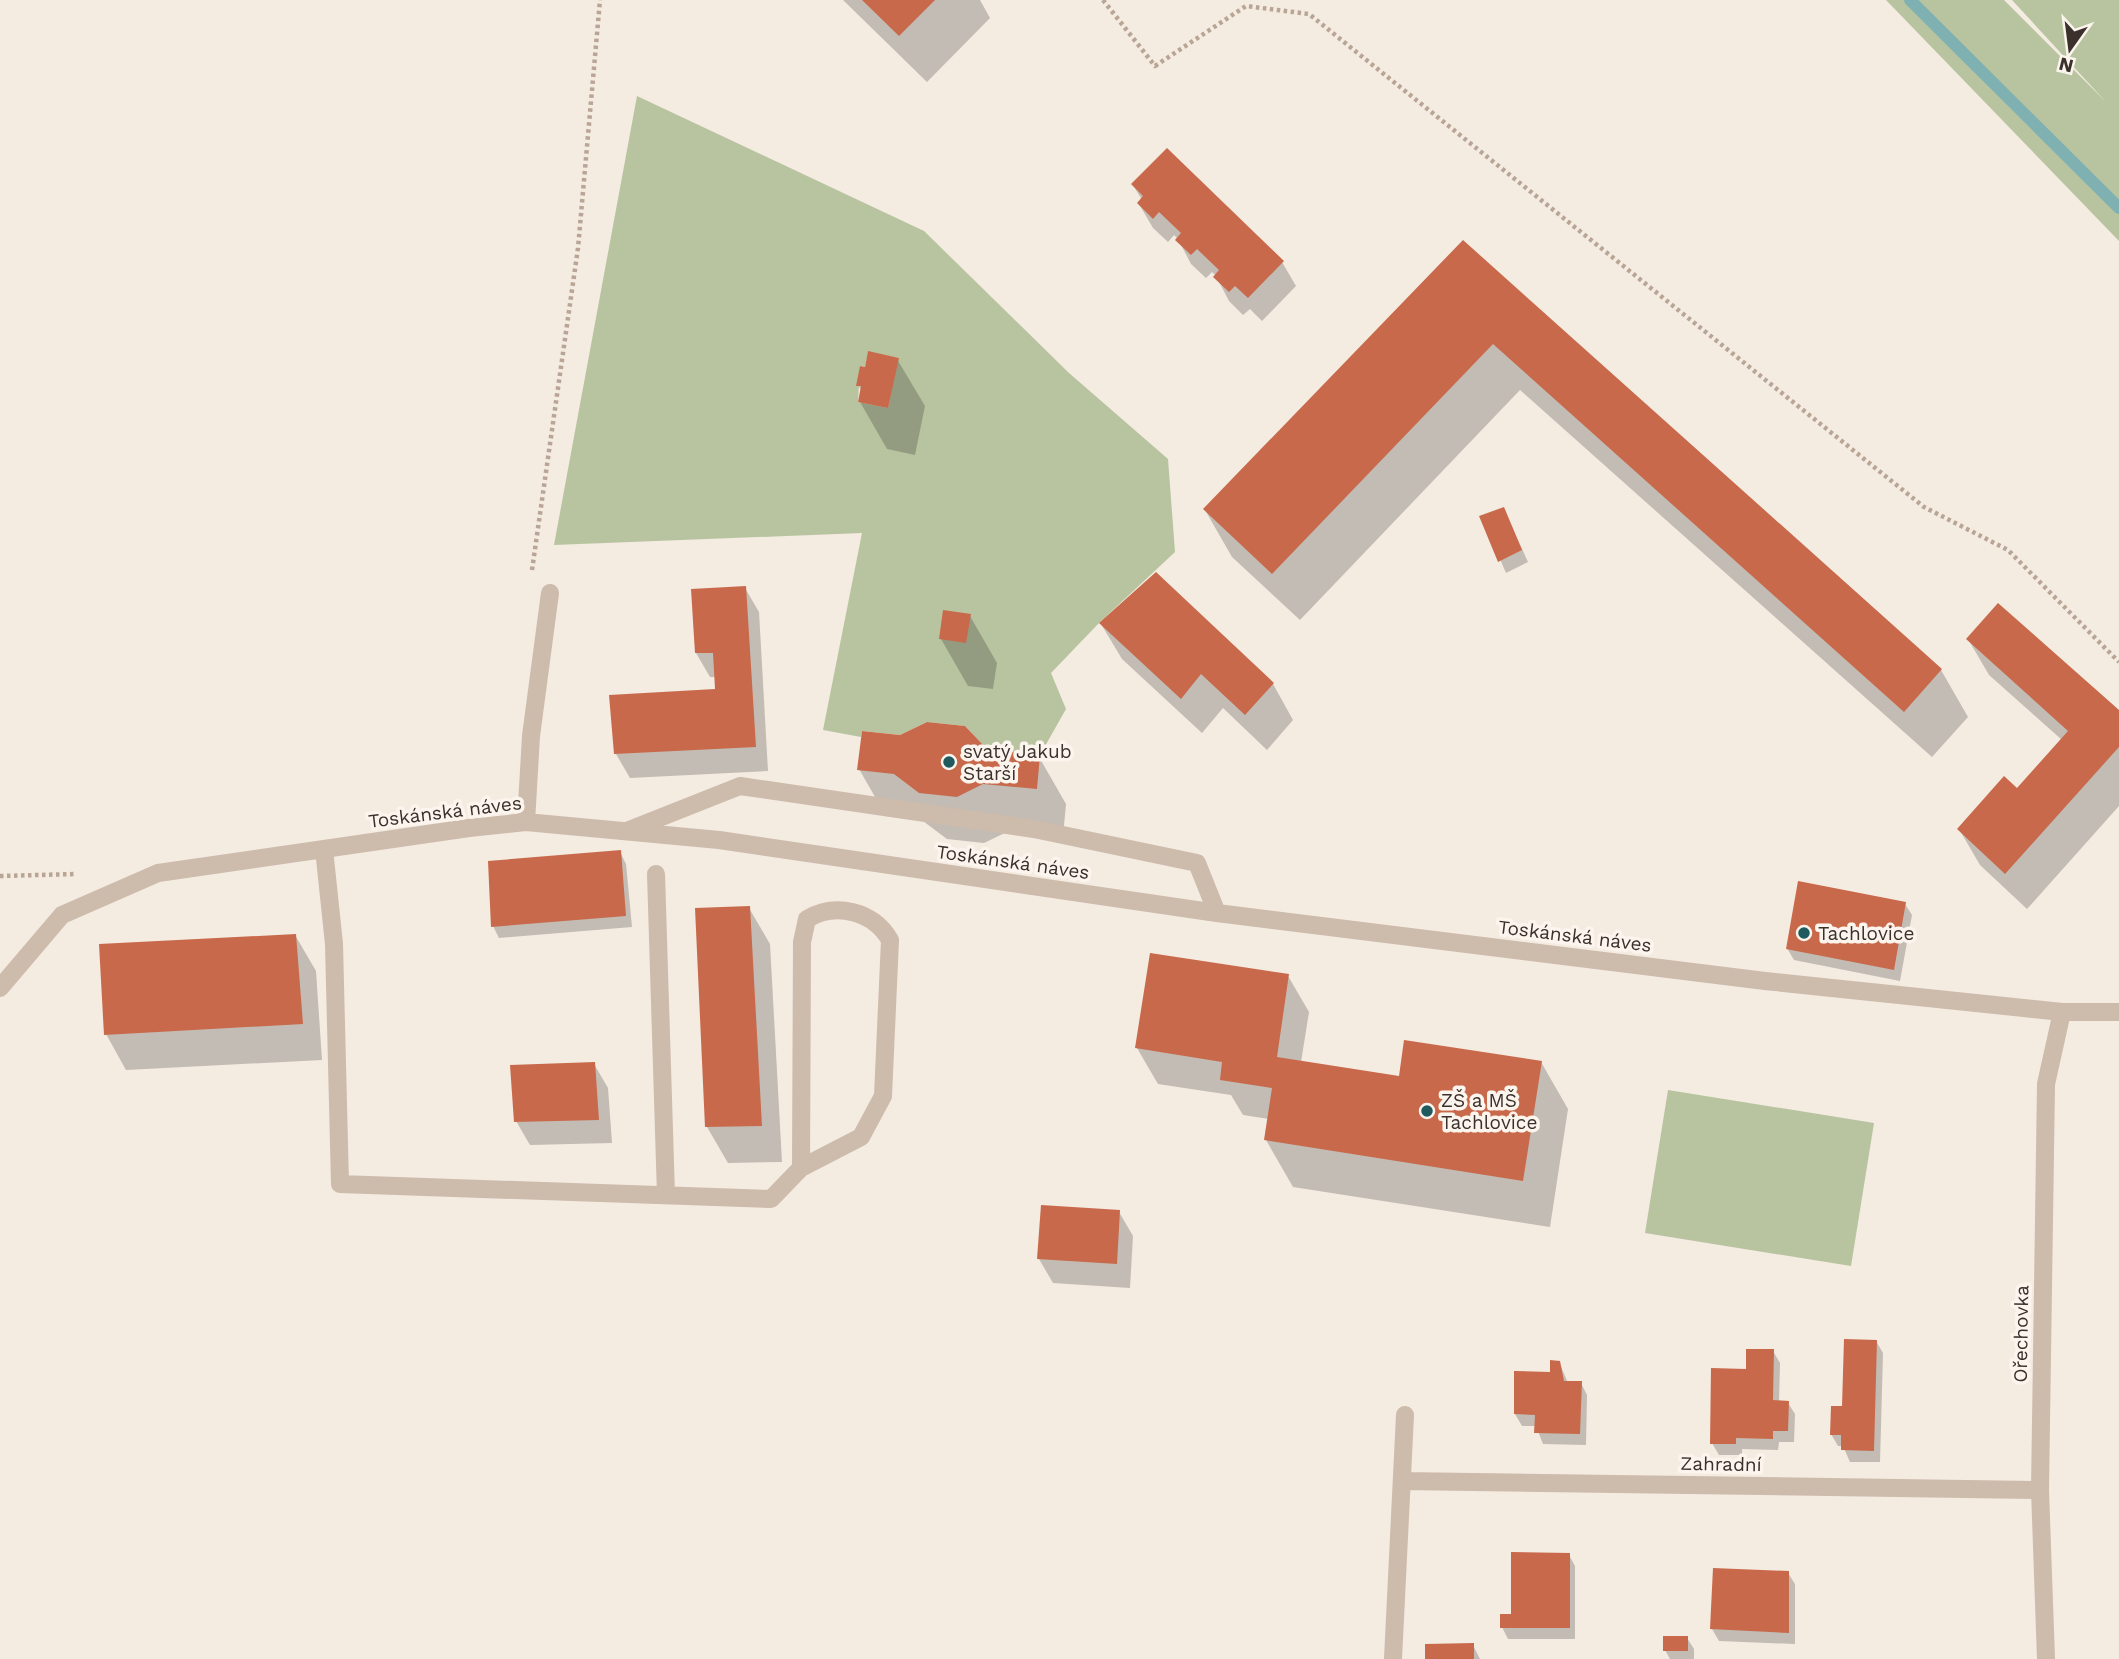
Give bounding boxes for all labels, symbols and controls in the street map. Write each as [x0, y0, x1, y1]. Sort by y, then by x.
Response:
north arrow [2035, 14, 2105, 84]
text: N [2056, 52, 2076, 78]
place label: svatý Jakub Starší [963, 740, 1072, 785]
marker: svatý Jakub Starší [941, 754, 957, 770]
street label: Toskánská náves [367, 791, 523, 833]
street label: Toskánská náves [935, 840, 1091, 884]
street label: Toskánská náves [1497, 915, 1653, 957]
place label: Tachlovice [1818, 922, 1914, 945]
marker: Tachlovice [1796, 925, 1812, 941]
place label: ZŠ a MŠ Tachlovice [1441, 1089, 1537, 1134]
marker: ZŠ a MŠ Tachlovice [1419, 1103, 1435, 1119]
street label: Ořechovka [2009, 1285, 2033, 1383]
street label: Zahradní [1680, 1452, 1762, 1476]

